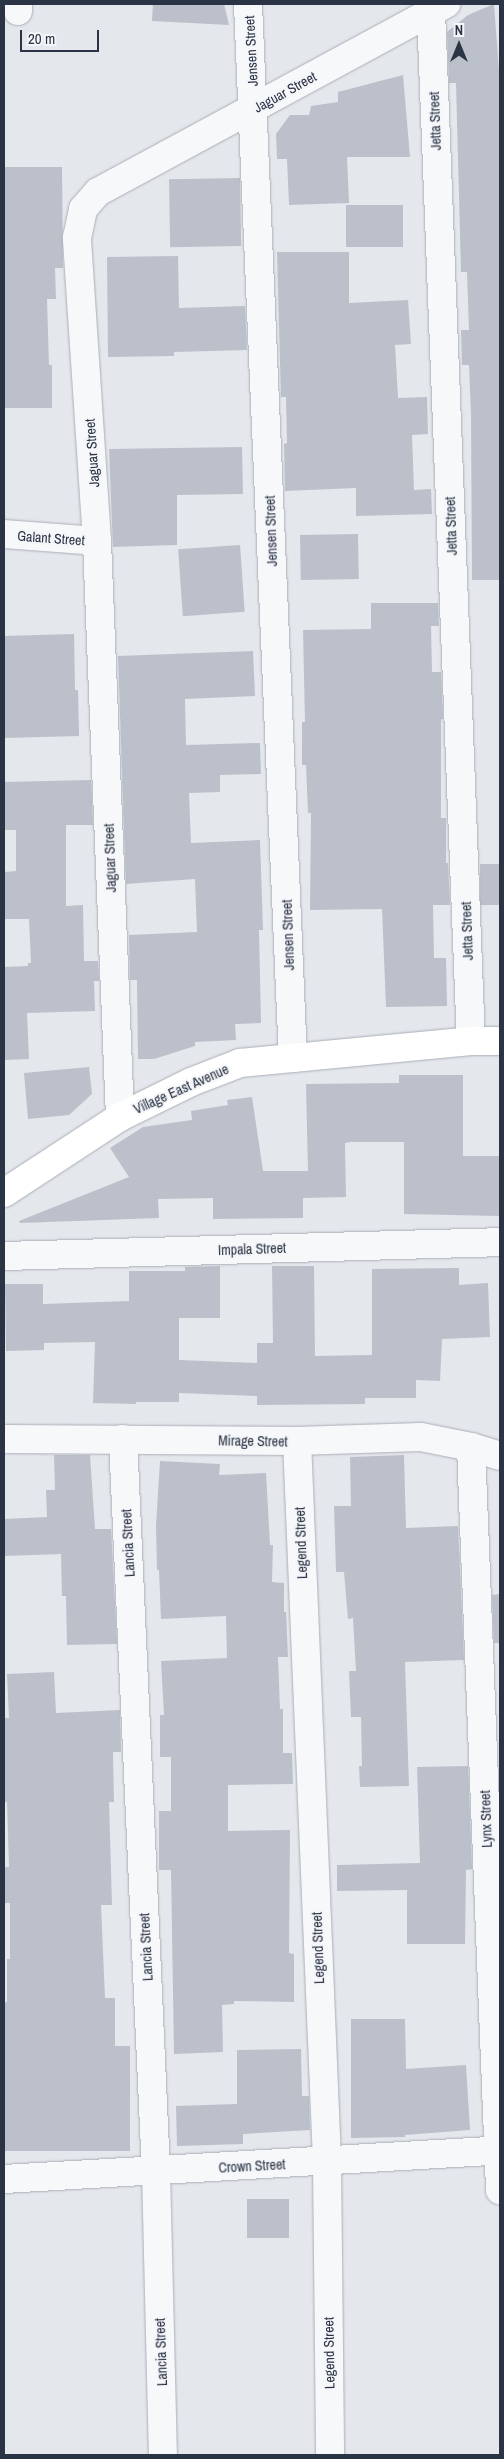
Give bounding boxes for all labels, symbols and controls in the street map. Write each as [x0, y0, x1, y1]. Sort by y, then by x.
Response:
street label: Jensen Street [241, 15, 261, 87]
scale bar [22, 20, 101, 52]
north arrow [434, 20, 484, 70]
text: N [455, 21, 463, 39]
text: 20 m [28, 28, 55, 49]
street label: Jaguar Street [251, 68, 319, 116]
street label: Jetta Street [426, 91, 444, 151]
street label: Jaguar Street [81, 418, 103, 488]
street label: Jensen Street [261, 495, 281, 567]
street label: Jetta Street [442, 496, 460, 556]
street label: Galant Street [17, 527, 85, 549]
street label: Jaguar Street [100, 823, 120, 893]
street label: Jensen Street [278, 899, 298, 971]
street label: Jetta Street [458, 901, 476, 961]
street label: Village East Avenue [131, 1060, 231, 1118]
street label: Impala Street [218, 1239, 286, 1259]
street label: Mirage Street [218, 1432, 288, 1450]
street label: Legend Street [291, 1507, 311, 1579]
street label: Lancia Street [118, 1508, 138, 1578]
street label: Lynx Street [477, 1790, 495, 1848]
street label: Lancia Street [136, 1912, 156, 1982]
street label: Legend Street [308, 1912, 328, 1984]
street label: Crown Street [218, 2156, 286, 2176]
street label: Legend Street [320, 2317, 338, 2389]
street label: Lancia Street [151, 2318, 171, 2386]

